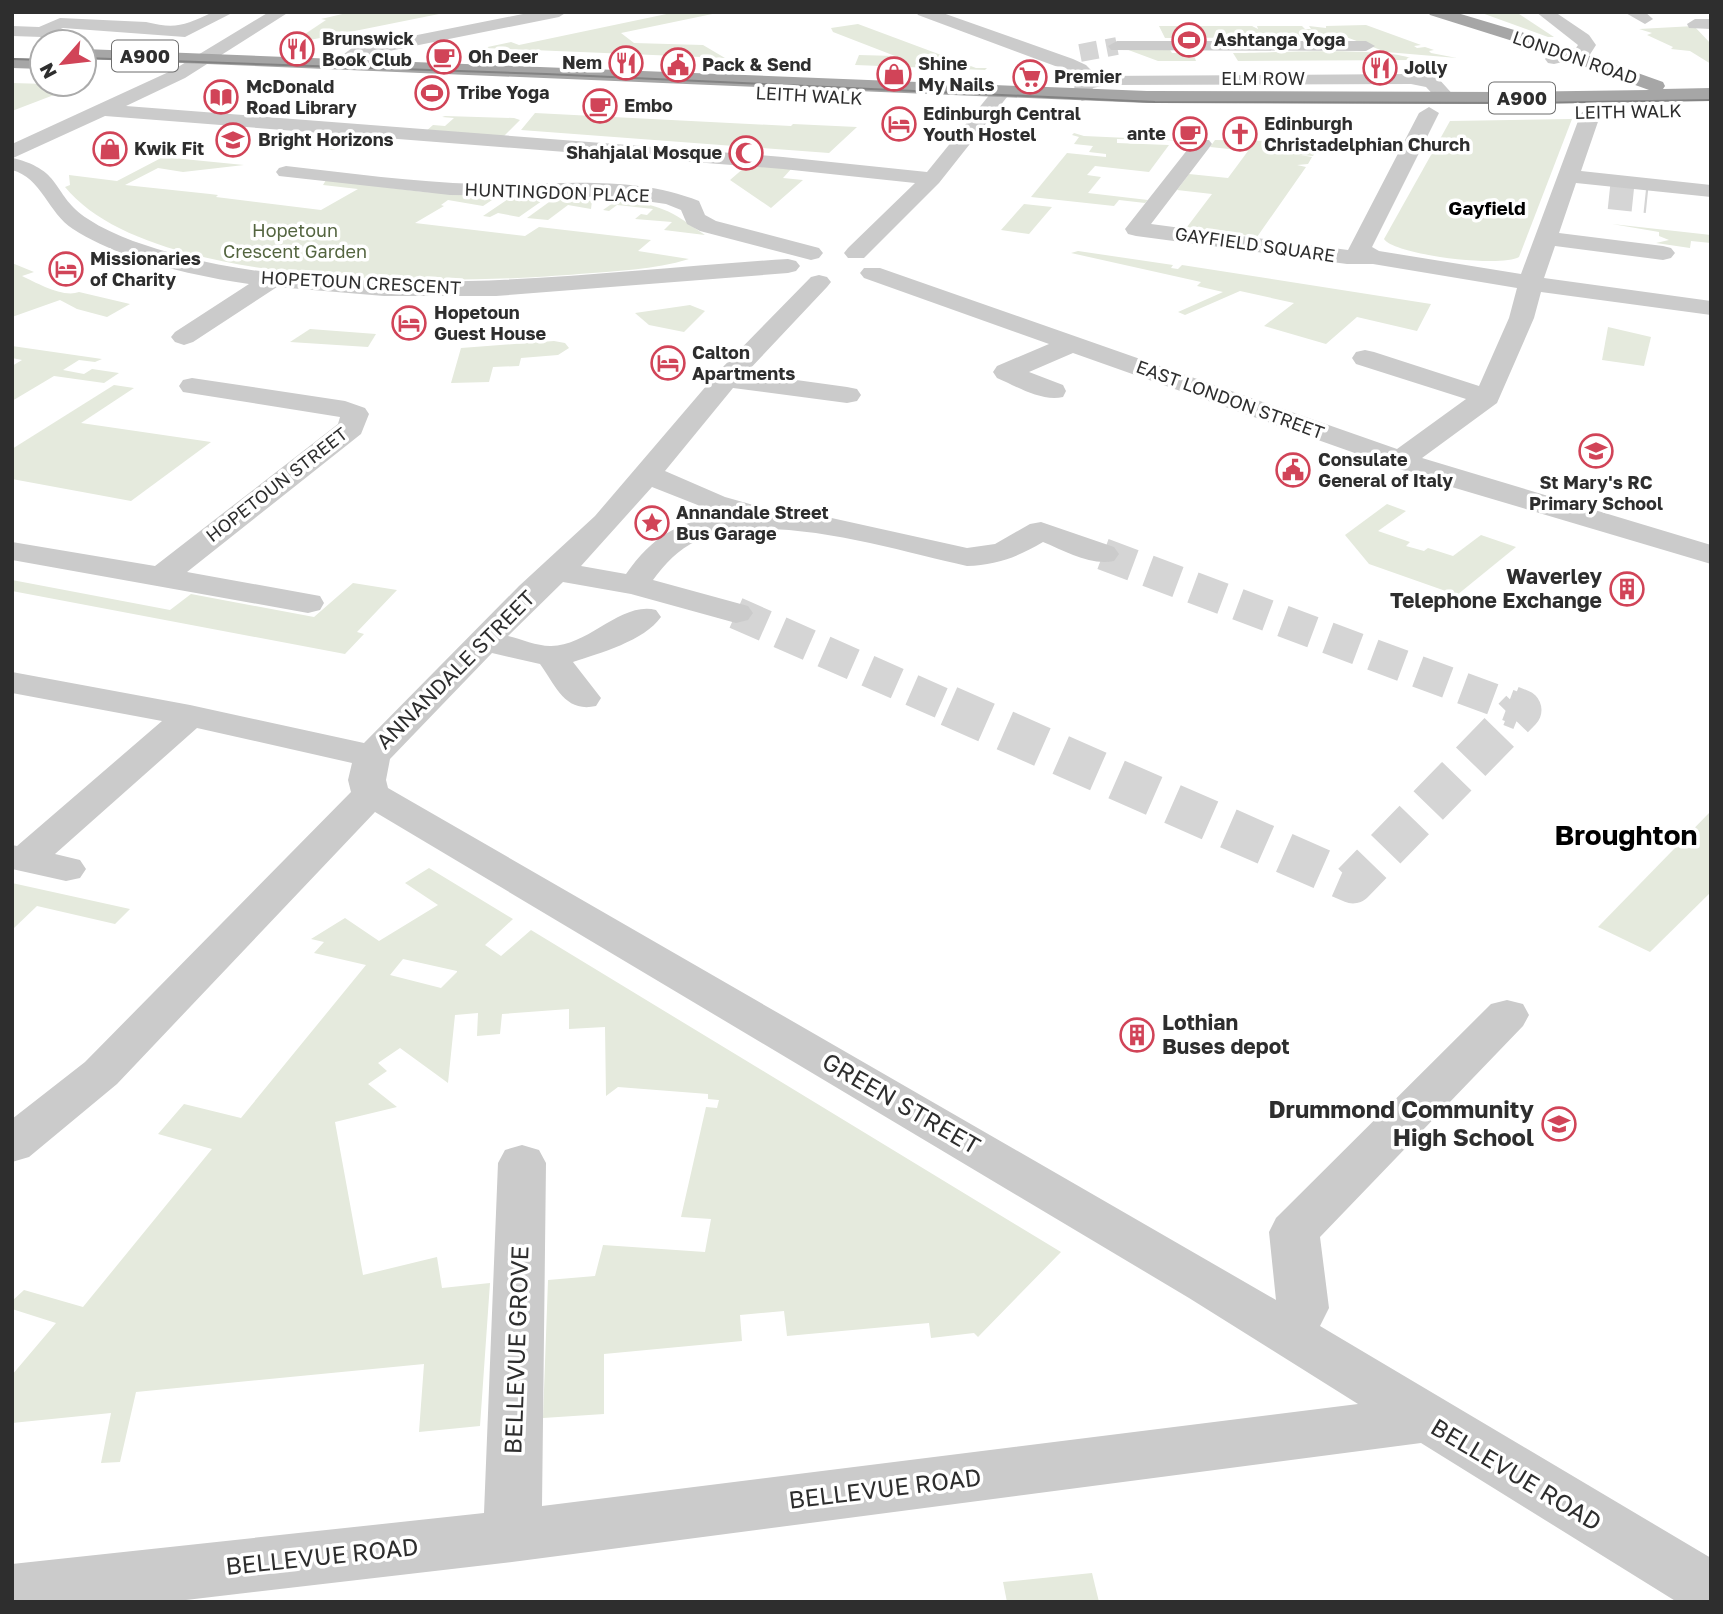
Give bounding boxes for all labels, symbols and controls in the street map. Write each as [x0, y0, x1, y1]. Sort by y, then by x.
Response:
sports icon: Ashtanga Yoga [1170, 21, 1208, 59]
street label: LONDON ROAD [1510, 25, 1641, 89]
place label: Brunswick Book Club [322, 27, 415, 70]
north arrow [28, 28, 98, 98]
place label: Ashtanga Yoga [1214, 28, 1346, 50]
restaurant icon: Brunswick Book Club [278, 30, 316, 68]
cafe icon: Oh Deer [425, 38, 463, 76]
road number: A900 [112, 40, 178, 72]
restaurant icon: Nem [607, 44, 645, 82]
place label: Oh Deer [468, 45, 538, 67]
public building icon: Pack & Send [659, 46, 697, 84]
restaurant icon: Jolly [1361, 49, 1399, 87]
place label: Nem [562, 51, 602, 73]
place label: Shine My Nails [918, 52, 994, 95]
place label: Pack & Send [702, 53, 811, 75]
shop icon: Shine My Nails [875, 55, 913, 93]
place label: Jolly [1404, 56, 1448, 78]
supermarket icon: Premier [1011, 58, 1049, 96]
text: N [34, 59, 61, 83]
place label: Premier [1054, 65, 1122, 87]
street label: ELM ROW [1221, 67, 1305, 89]
sports icon: Tribe Yoga [413, 74, 451, 112]
place label: McDonald Road Library [246, 75, 357, 118]
library icon: McDonald Road Library [202, 78, 240, 116]
place label: Tribe Yoga [457, 81, 549, 103]
street label: LEITH WALK [755, 81, 863, 109]
road number: A900 [1489, 82, 1555, 114]
cafe icon: Embo [581, 87, 619, 125]
place label: Embo [624, 94, 673, 116]
street label: LEITH WALK [1574, 99, 1682, 123]
place label: Edinburgh Central Youth Hostel [923, 102, 1081, 145]
hotel icon: Edinburgh Central Youth Hostel [880, 105, 918, 143]
place label: Edinburgh Christadelphian Church [1264, 112, 1470, 155]
cafe icon: ante [1171, 115, 1209, 153]
church icon: Edinburgh Christadelphian Church [1221, 115, 1259, 153]
school or university icon: Bright Horizons [214, 121, 252, 159]
place label: ante [1127, 122, 1166, 144]
place label: Bright Horizons [258, 128, 394, 150]
shop icon: Kwik Fit [91, 130, 129, 168]
mosque icon: Shahjalal Mosque [727, 134, 765, 172]
place label: Kwik Fit [134, 137, 204, 159]
place label: Shahjalal Mosque [566, 141, 722, 163]
street label: HUNTINGDON PLACE [464, 178, 650, 206]
district label: Gayfield [1448, 196, 1526, 219]
park label: Hopetoun Crescent Garden [223, 219, 367, 262]
street label: GAYFIELD SQUARE [1174, 222, 1337, 266]
place label: Missionaries of Charity [90, 247, 201, 290]
hotel icon: Missionaries of Charity [47, 250, 85, 288]
street label: HOPETOUN CRESCENT [260, 266, 462, 298]
place label: Hopetoun Guest House [434, 301, 547, 344]
hotel icon: Hopetoun Guest House [390, 304, 428, 342]
place label: Calton Apartments [692, 341, 795, 384]
hotel icon: Calton Apartments [649, 344, 687, 382]
street label: EAST LONDON STREET [1133, 355, 1327, 443]
street label: HOPETOUN STREET [201, 422, 351, 546]
school or university icon: St Mary's RC Primary School [1577, 432, 1615, 470]
place label: Consulate General of Italy [1318, 448, 1453, 491]
public building icon: Consulate General of Italy [1274, 451, 1312, 489]
place label: St Mary's RC Primary School [1529, 471, 1663, 514]
place label: Annandale Street Bus Garage [676, 501, 829, 544]
place icon: Annandale Street Bus Garage [633, 504, 671, 542]
place label: Waverley Telephone Exchange [1390, 563, 1602, 613]
building icon: Waverley Telephone Exchange [1608, 570, 1646, 608]
street label: ANNANDALE STREET [371, 585, 540, 754]
district label: Broughton [1555, 818, 1697, 851]
place label: Lothian Buses depot [1162, 1009, 1290, 1059]
building icon: Lothian Buses depot [1118, 1016, 1156, 1054]
street label: GREEN STREET [818, 1046, 986, 1160]
place label: Drummond Community High School [1268, 1094, 1535, 1151]
school or university icon: Drummond Community High School [1540, 1105, 1578, 1143]
street label: BELLEVUE GROVE [497, 1245, 534, 1455]
street label: BELLEVUE ROAD [1426, 1411, 1607, 1536]
street label: BELLEVUE ROAD [787, 1461, 983, 1514]
street label: BELLEVUE ROAD [224, 1531, 420, 1580]

